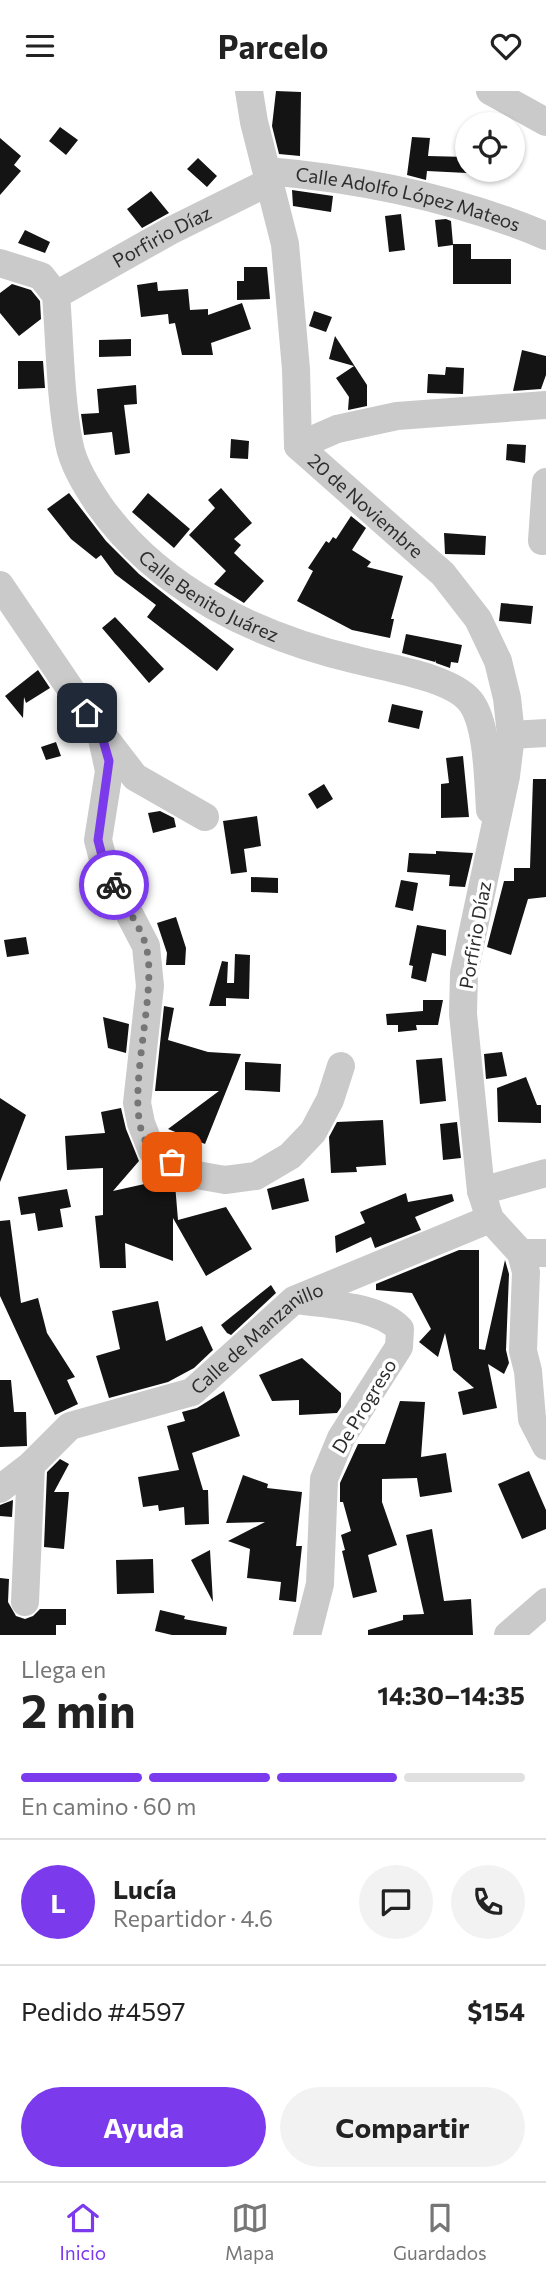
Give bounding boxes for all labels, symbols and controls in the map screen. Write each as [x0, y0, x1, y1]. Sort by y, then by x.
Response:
text: Parcelo [218, 26, 328, 66]
icon: menu [21, 27, 59, 65]
icon: heart [487, 27, 525, 65]
map controls [455, 112, 525, 182]
button: locate [455, 112, 525, 182]
street label: Calle Adolfo López Mateos [294, 162, 524, 236]
street label: Porfirio Díaz [108, 200, 215, 272]
street label: 20 de Noviembre [304, 448, 428, 562]
street label: Calle Benito Juárez [134, 545, 282, 646]
pin [57, 683, 117, 743]
icon: home [68, 694, 106, 732]
courier [79, 850, 149, 920]
icon: bike [95, 866, 133, 904]
street label: Porfirio Díaz [454, 879, 495, 990]
pin [142, 1132, 202, 1192]
icon: bag [153, 1143, 191, 1181]
street label: Calle de Manzanillo [185, 1277, 326, 1399]
street label: De Progreso [326, 1354, 401, 1457]
text: Llega en [21, 1655, 106, 1683]
text: 14:30–14:35 [377, 1679, 525, 1710]
text: 2 min [21, 1681, 136, 1737]
text: En camino · 60 m [21, 1792, 196, 1820]
button: chat [359, 1865, 433, 1939]
button: phone [451, 1865, 525, 1939]
text: Lucía [113, 1873, 176, 1904]
text: L [50, 1887, 66, 1918]
text: Repartidor · 4.6 [113, 1904, 273, 1932]
text: Pedido #4597 [21, 1995, 186, 2026]
text: $154 [467, 1995, 525, 2026]
button: Ayuda [21, 2087, 266, 2167]
button: Compartir [280, 2087, 525, 2167]
tab: Inicio [59, 2199, 106, 2264]
tab: Mapa [225, 2199, 274, 2264]
tab: Guardados [393, 2199, 487, 2264]

